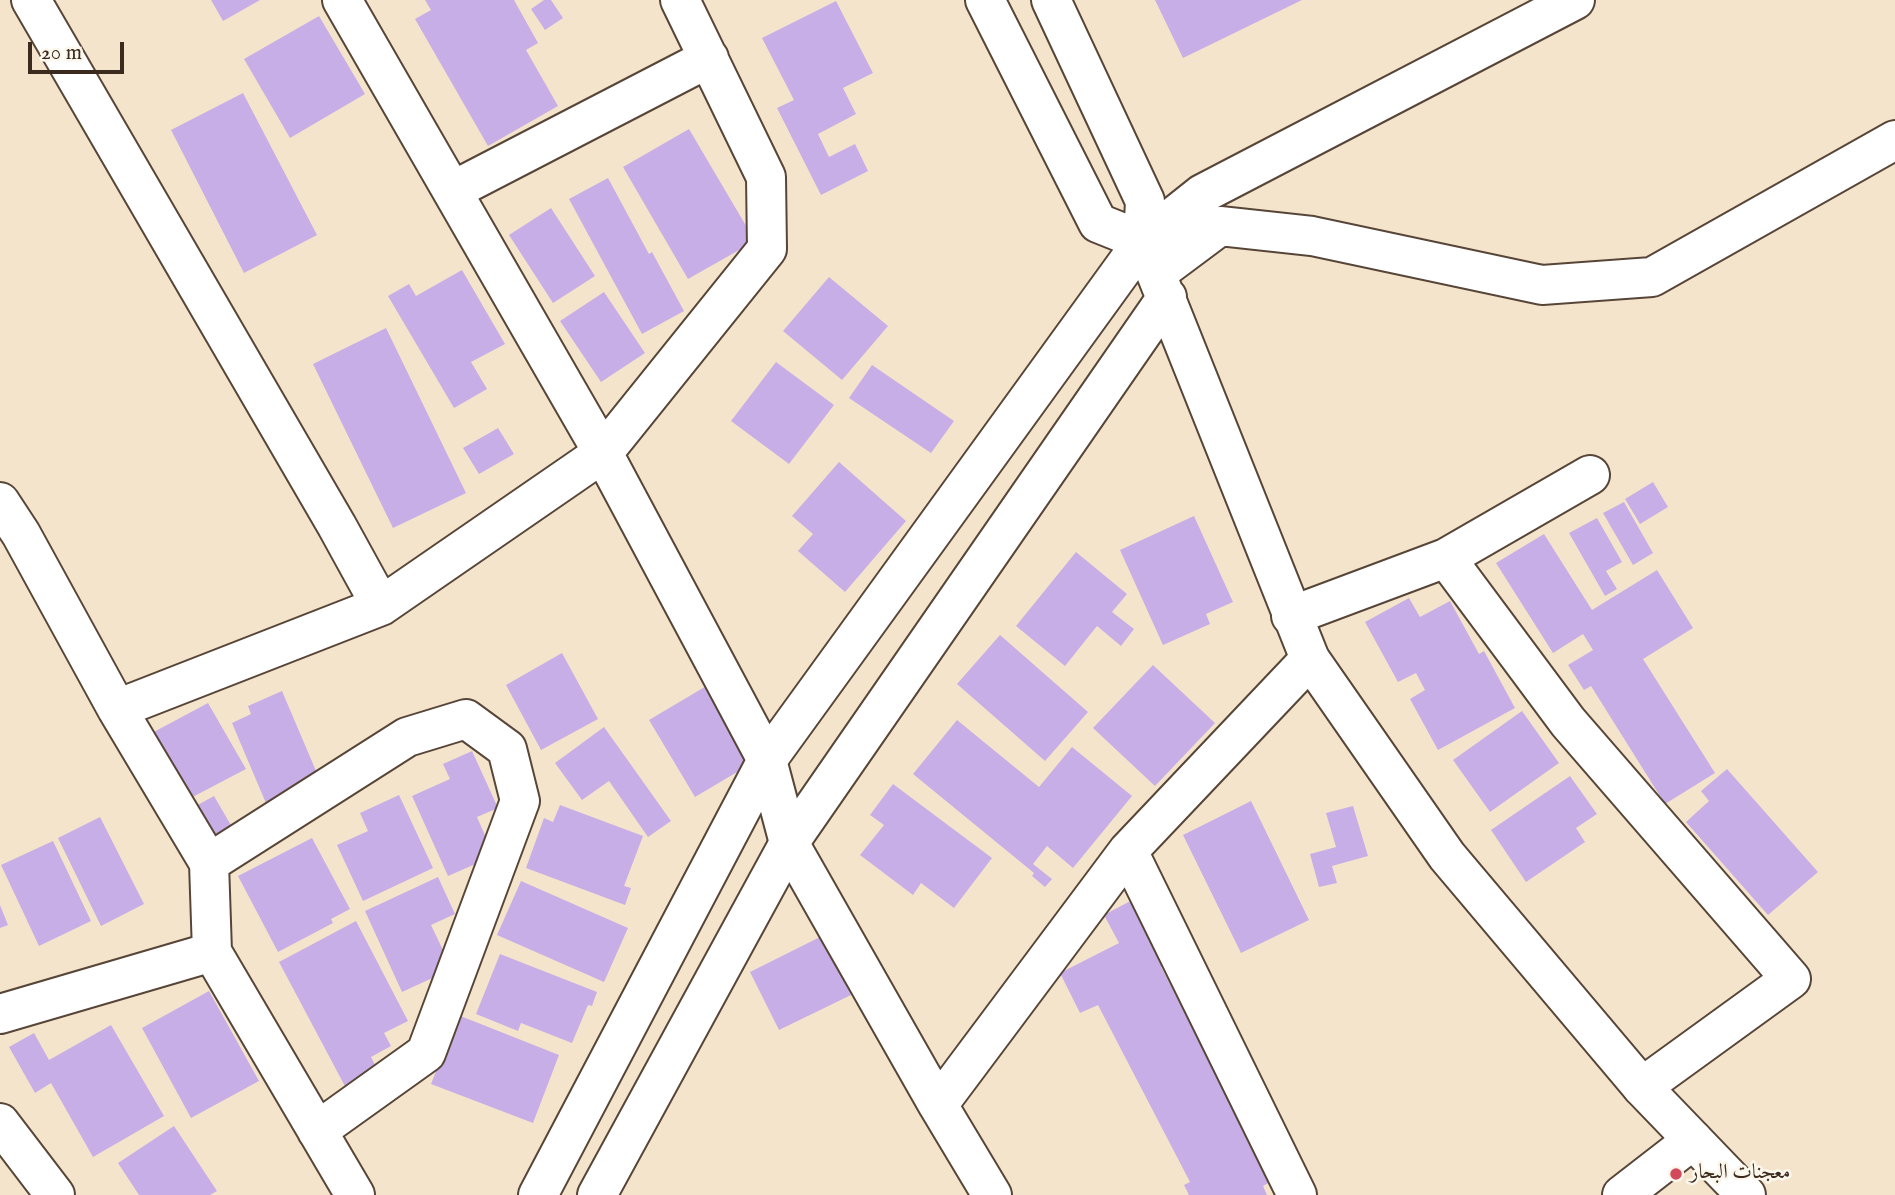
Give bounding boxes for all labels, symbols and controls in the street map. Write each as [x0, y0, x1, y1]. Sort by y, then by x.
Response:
scale bar [32, 28, 128, 72]
text: 20 m [41, 40, 82, 67]
place label: معجنات البحار [1690, 1161, 1790, 1187]
marker: معجنات البحار [1668, 1166, 1684, 1182]

